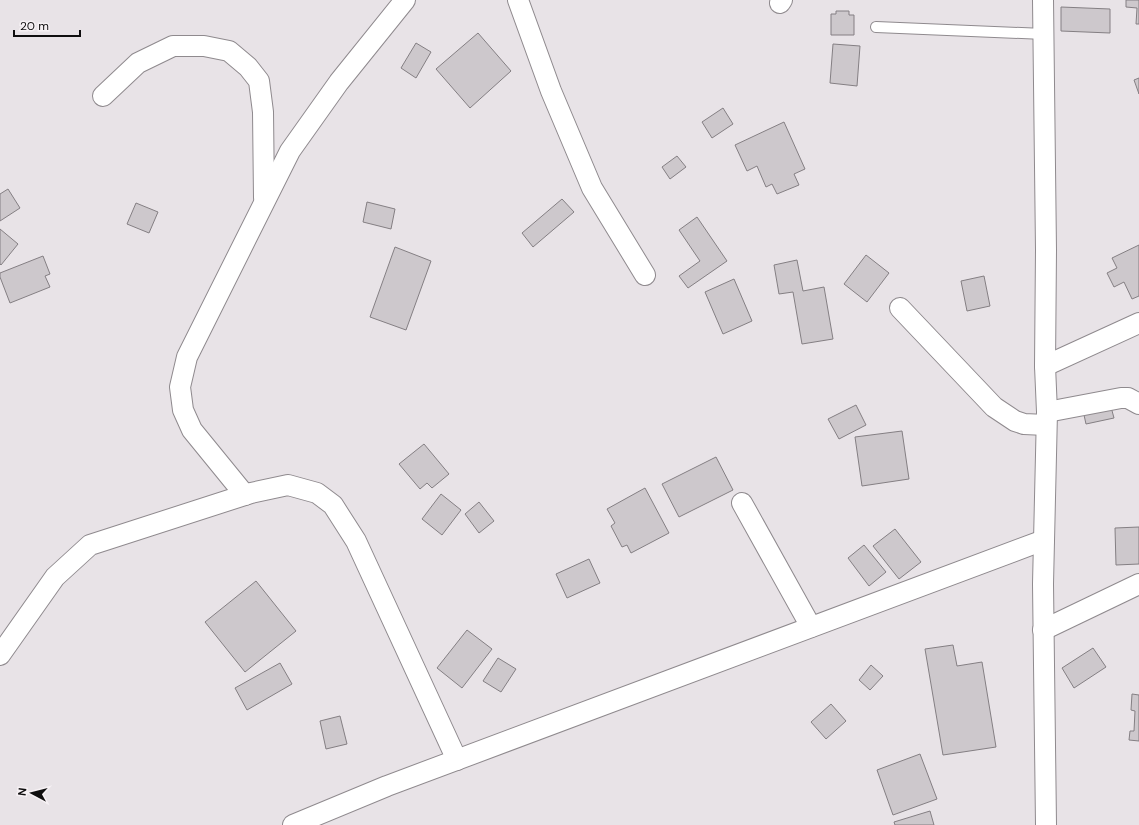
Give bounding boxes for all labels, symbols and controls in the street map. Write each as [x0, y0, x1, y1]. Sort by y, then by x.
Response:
scale bar [14, 12, 80, 38]
text: 20 m [20, 18, 49, 34]
north arrow [12, 773, 52, 813]
text: N [15, 787, 30, 797]

